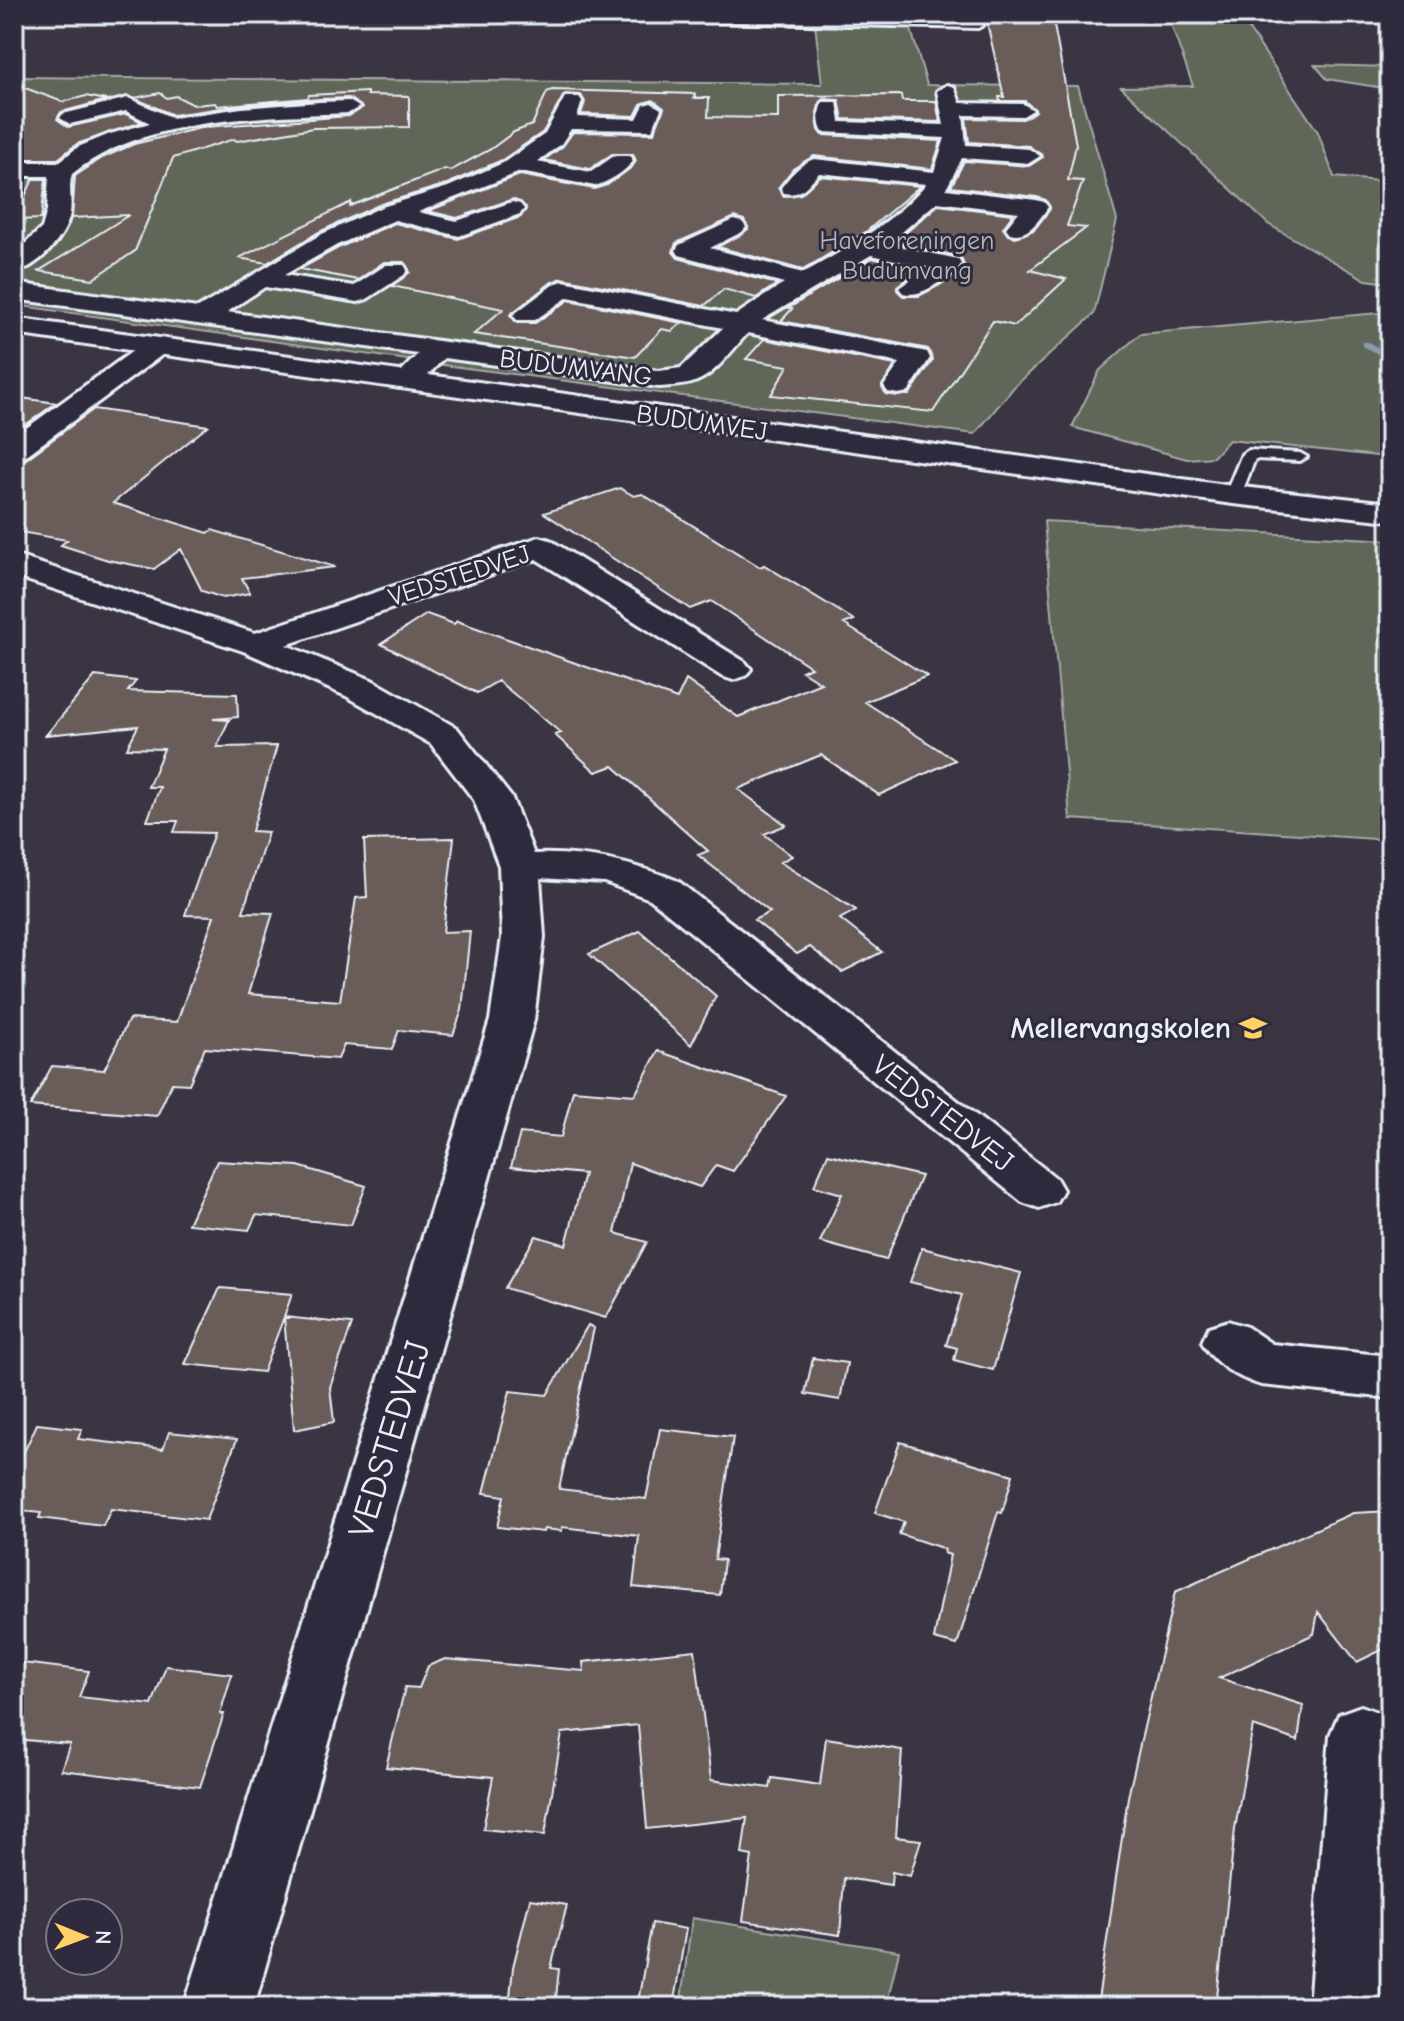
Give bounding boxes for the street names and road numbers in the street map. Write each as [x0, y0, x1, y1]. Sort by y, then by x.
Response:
street label: BUDUMVANG [498, 344, 654, 392]
street label: BUDUMVEJ [635, 399, 769, 447]
street label: VEDSTEDVEJ [385, 539, 534, 613]
street label: VEDSTEDVEJ [865, 1047, 1020, 1179]
street label: VEDSTEDVEJ [340, 1336, 439, 1543]

